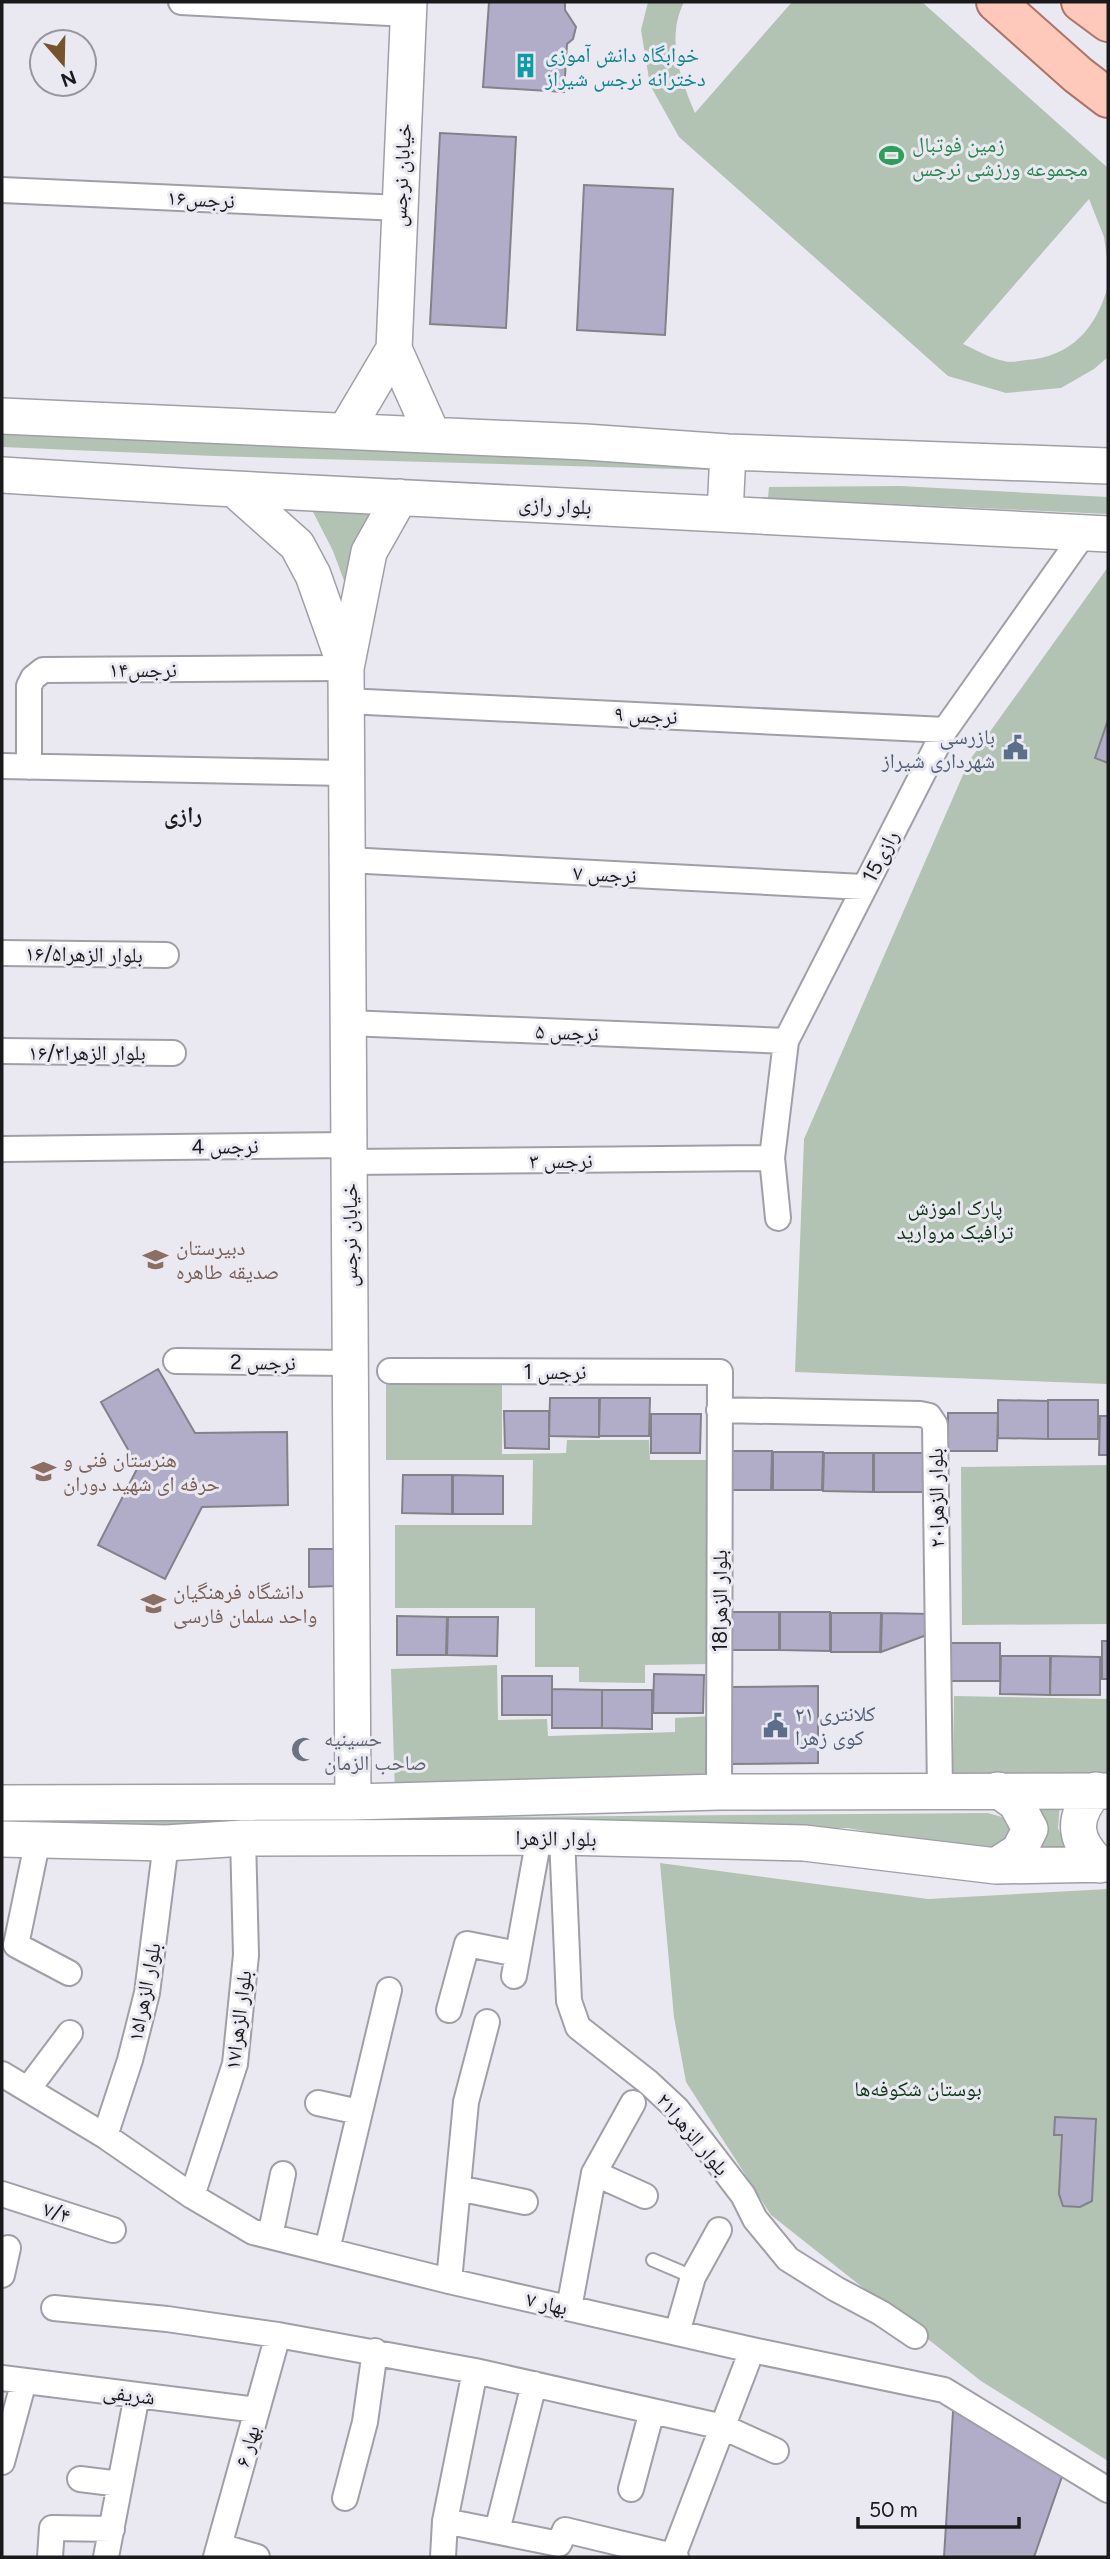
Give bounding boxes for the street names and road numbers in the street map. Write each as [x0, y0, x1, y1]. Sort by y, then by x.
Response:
street label: خیابان نرجس [386, 123, 417, 228]
street label: نرجس۱۶ [166, 185, 236, 214]
street label: بلوار رازی [518, 491, 592, 519]
street label: نرجس۱۴ [109, 657, 177, 683]
street label: نرجس ۹ [614, 701, 678, 730]
street label: 15رازی [856, 826, 904, 886]
street label: نرجس ۷ [573, 860, 637, 889]
street label: بلوار الزهرا۱۶/۵ [25, 940, 143, 968]
street label: نرجس ۵ [535, 1018, 599, 1047]
street label: بلوار الزهرا۱۶/۳ [28, 1040, 146, 1065]
street label: 4 نرجس [191, 1133, 259, 1160]
street label: نرجس ۳ [529, 1148, 593, 1174]
street label: خیابان نرجس [337, 1183, 363, 1287]
street label: 2 نرجس [230, 1349, 296, 1376]
street label: 1 نرجس [524, 1359, 586, 1385]
street label: بلوار الزهرا۲۰ [923, 1448, 949, 1548]
street label: 18بلوار الزهرا [707, 1550, 732, 1652]
street label: بلوار الزهرا [515, 1825, 597, 1851]
street label: بلوار الزهرا۱۵ [122, 1941, 166, 2043]
street label: بلوار الزهرا۱۷ [220, 1969, 256, 2071]
street label: بلوار الزهرا۲۱ [651, 2088, 735, 2180]
street label: ۷/۴ [40, 2196, 74, 2228]
street label: بهار ۷ [524, 2286, 570, 2320]
street label: شریفی [102, 2378, 156, 2411]
street label: بهار ۶ [229, 2422, 265, 2470]

